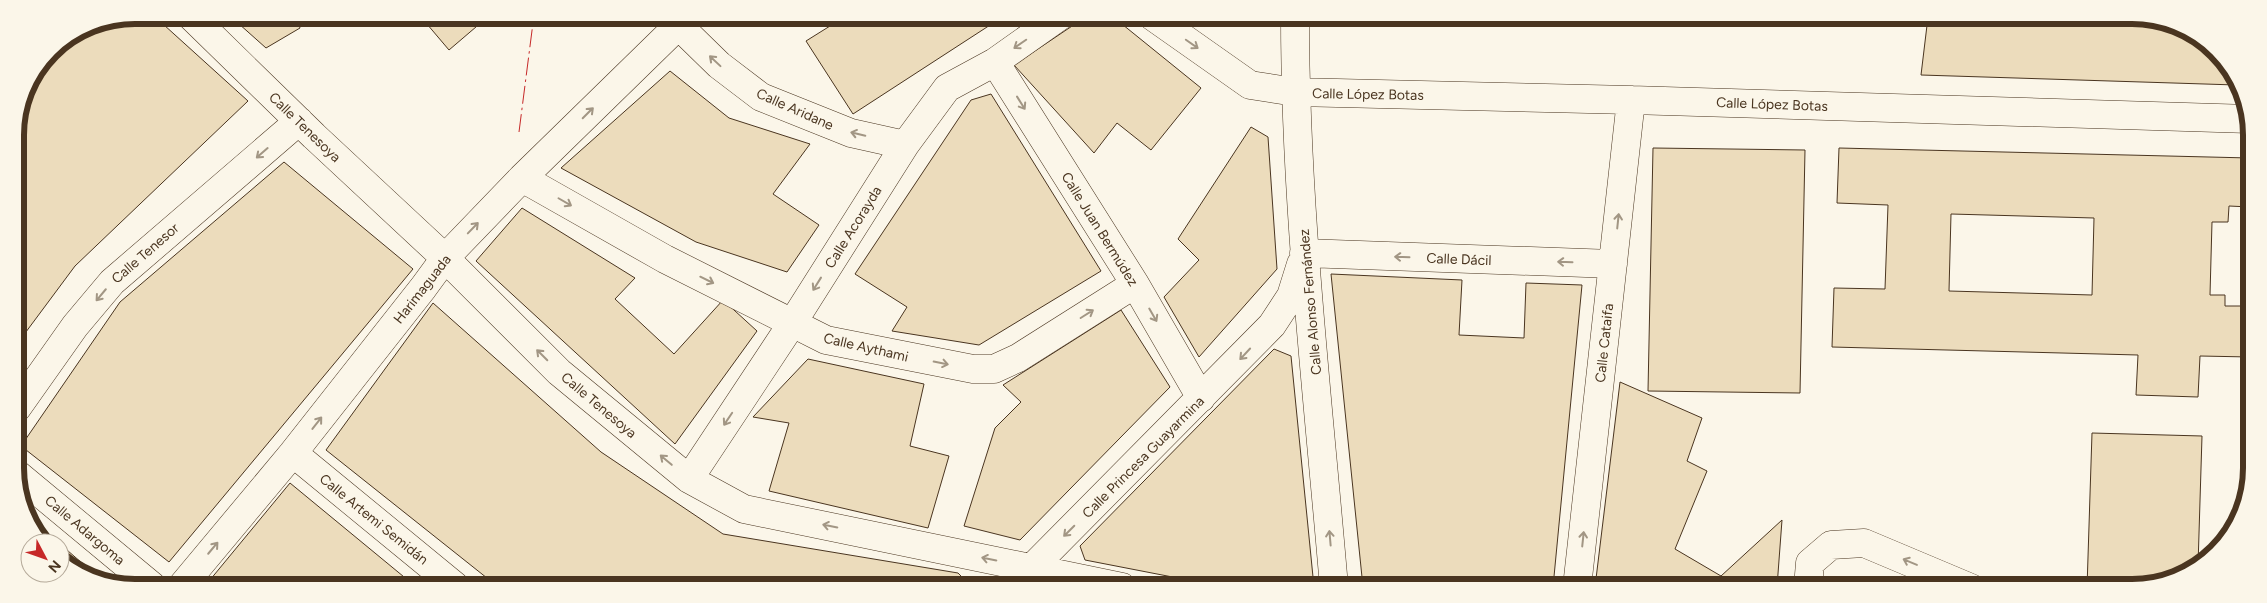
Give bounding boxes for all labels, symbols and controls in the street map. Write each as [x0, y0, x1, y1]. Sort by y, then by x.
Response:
one-way arrow [1013, 39, 1027, 49]
one-way arrow [1185, 39, 1199, 49]
one-way arrow [708, 55, 721, 67]
street label: Calle Aridane [754, 85, 836, 134]
street label: Calle López Botas [1312, 85, 1424, 104]
street label: Calle Tenesoya [265, 89, 344, 166]
street label: Calle López Botas [1716, 94, 1828, 115]
one-way arrow [1016, 96, 1026, 110]
one-way arrow [582, 107, 594, 120]
one-way arrow [850, 129, 866, 138]
one-way arrow [255, 147, 268, 159]
street label: Calle Juan Bermúdez [1058, 169, 1142, 290]
street label: Calle Acorayda [821, 183, 886, 272]
one-way arrow [557, 197, 572, 207]
one-way arrow [1613, 213, 1623, 229]
street label: Calle Tenesor [108, 219, 183, 287]
one-way arrow [467, 222, 479, 235]
street label: Calle Alonso Fernández [1296, 228, 1325, 376]
street label: Calle Dácil [1426, 250, 1492, 269]
street label: Harimaguada [390, 251, 455, 327]
one-way arrow [1394, 252, 1410, 261]
one-way arrow [1557, 258, 1573, 267]
one-way arrow [699, 276, 714, 285]
one-way arrow [812, 276, 822, 290]
one-way arrow [95, 288, 106, 301]
street label: Calle Cataifa [1592, 303, 1617, 384]
one-way arrow [1149, 308, 1159, 322]
one-way arrow [1080, 309, 1094, 319]
street label: Calle Aythami [822, 329, 910, 366]
one-way arrow [1239, 347, 1251, 360]
one-way arrow [536, 349, 548, 361]
one-way arrow [932, 358, 948, 368]
street label: Calle Tenesoya [557, 369, 640, 442]
street label: Calle Princesa Guayarmina [1079, 393, 1208, 522]
one-way arrow [723, 412, 733, 426]
one-way arrow [311, 417, 322, 430]
one-way arrow [659, 455, 672, 466]
street label: Calle Artemi Semidán [316, 470, 432, 569]
street label: Calle Adargoma [41, 492, 128, 569]
one-way arrow [822, 521, 838, 531]
one-way arrow [1063, 525, 1075, 537]
one-way arrow [1326, 531, 1335, 547]
one-way arrow [1578, 531, 1588, 547]
north arrow [20, 533, 70, 583]
one-way arrow [207, 542, 219, 555]
one-way arrow [981, 554, 997, 563]
text: N [44, 557, 64, 576]
one-way arrow [1903, 557, 1918, 566]

